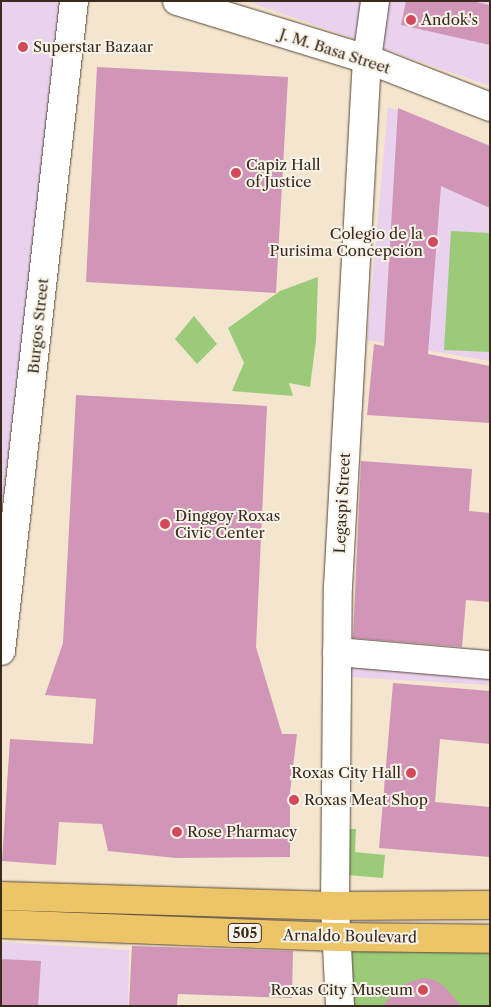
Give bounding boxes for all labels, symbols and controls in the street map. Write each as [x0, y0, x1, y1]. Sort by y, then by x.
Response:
place label: Andok's [421, 11, 478, 29]
marker: Andok's [405, 14, 417, 26]
street label: J. M. Basa Street [277, 25, 393, 77]
place label: Superstar Bazaar [33, 38, 153, 56]
marker: Superstar Bazaar [17, 41, 29, 53]
place label: Capiz Hall of Justice [246, 155, 321, 190]
marker: Capiz Hall of Justice [230, 167, 242, 179]
place label: Colegio de la Purisima Concepción [269, 224, 423, 259]
marker: Colegio de la Purisima Concepción [427, 236, 439, 248]
street label: Burgos Street [24, 277, 52, 375]
street label: Legaspi Street [330, 452, 354, 554]
place label: Dinggoy Roxas Civic Center [175, 506, 281, 541]
marker: Dinggoy Roxas Civic Center [159, 518, 171, 530]
place label: Roxas City Hall [291, 764, 401, 782]
marker: Roxas City Hall [405, 767, 417, 779]
place label: Roxas Meat Shop [304, 791, 428, 809]
marker: Roxas Meat Shop [288, 794, 300, 806]
place label: Rose Pharmacy [187, 823, 297, 841]
marker: Rose Pharmacy [171, 826, 183, 838]
road number: 505 [228, 921, 262, 944]
street label: Arnaldo Boulevard [283, 926, 417, 946]
place label: Roxas City Museum [270, 981, 413, 999]
marker: Roxas City Museum [417, 984, 429, 996]

